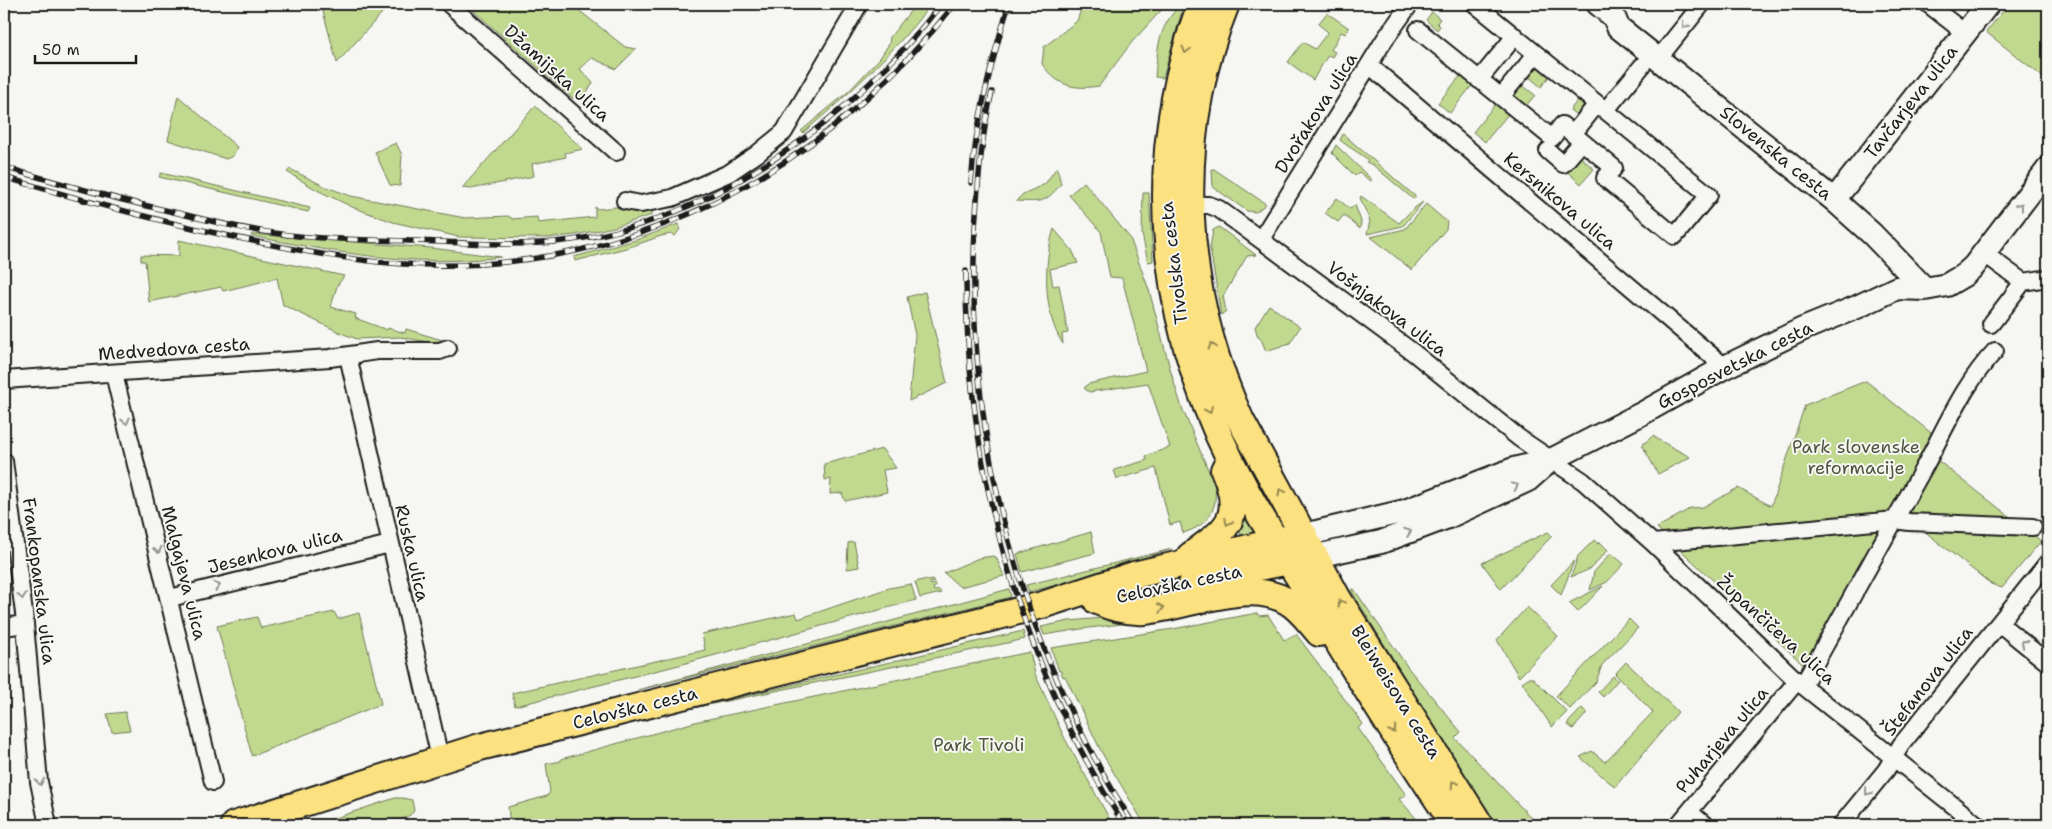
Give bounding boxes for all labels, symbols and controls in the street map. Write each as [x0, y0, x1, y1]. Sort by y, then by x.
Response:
street label: Džamijska ulica [499, 19, 615, 127]
one-way arrow [1682, 19, 1691, 28]
scale bar [35, 32, 136, 64]
text: 50 m [42, 40, 80, 60]
street label: Tavčarjeva ulica [1859, 40, 1963, 164]
one-way arrow [1181, 46, 1191, 54]
street label: Dvořakova ulica [1269, 48, 1363, 178]
street label: Slovenska cesta [1715, 100, 1837, 206]
street label: Kersnikova ulica [1499, 147, 1621, 255]
street label: Tivolska cesta [1155, 200, 1193, 326]
one-way arrow [2014, 202, 2023, 212]
street label: Vošnjakova ulica [1322, 256, 1452, 362]
street label: Gosposvetska cesta [1653, 315, 1817, 415]
street label: Medvedova cesta [97, 332, 251, 366]
one-way arrow [1207, 341, 1218, 350]
one-way arrow [1203, 405, 1213, 414]
one-way arrow [120, 417, 131, 426]
park label: Park slovenske reformacije [1792, 435, 1920, 480]
one-way arrow [1510, 482, 1519, 492]
one-way arrow [1277, 489, 1287, 498]
street label: Frankopanska ulica [17, 496, 61, 666]
street label: Ruska ulica [389, 502, 435, 604]
street label: Malgajeva ulica [156, 503, 212, 643]
one-way arrow [1224, 516, 1234, 525]
street label: Jesenkova ulica [205, 523, 345, 579]
one-way arrow [1403, 528, 1412, 538]
one-way arrow [152, 546, 163, 555]
street label: Celovška cesta [1114, 559, 1244, 609]
street label: Župančičeva ulica [1711, 570, 1841, 690]
one-way arrow [213, 581, 222, 592]
one-way arrow [16, 593, 27, 601]
one-way arrow [1337, 599, 1347, 608]
one-way arrow [1158, 603, 1166, 614]
street label: Bleiweisova cesta [1345, 621, 1447, 763]
street label: Štefanova ulica [1878, 621, 1978, 741]
one-way arrow [2020, 640, 2029, 649]
street label: Celovška cesta [570, 681, 700, 735]
street label: Puharjeva ulica [1670, 682, 1774, 798]
one-way arrow [1386, 724, 1396, 733]
park label: Park Tivoli [933, 733, 1025, 757]
one-way arrow [34, 778, 44, 787]
one-way arrow [1450, 781, 1460, 790]
one-way arrow [1866, 786, 1874, 795]

